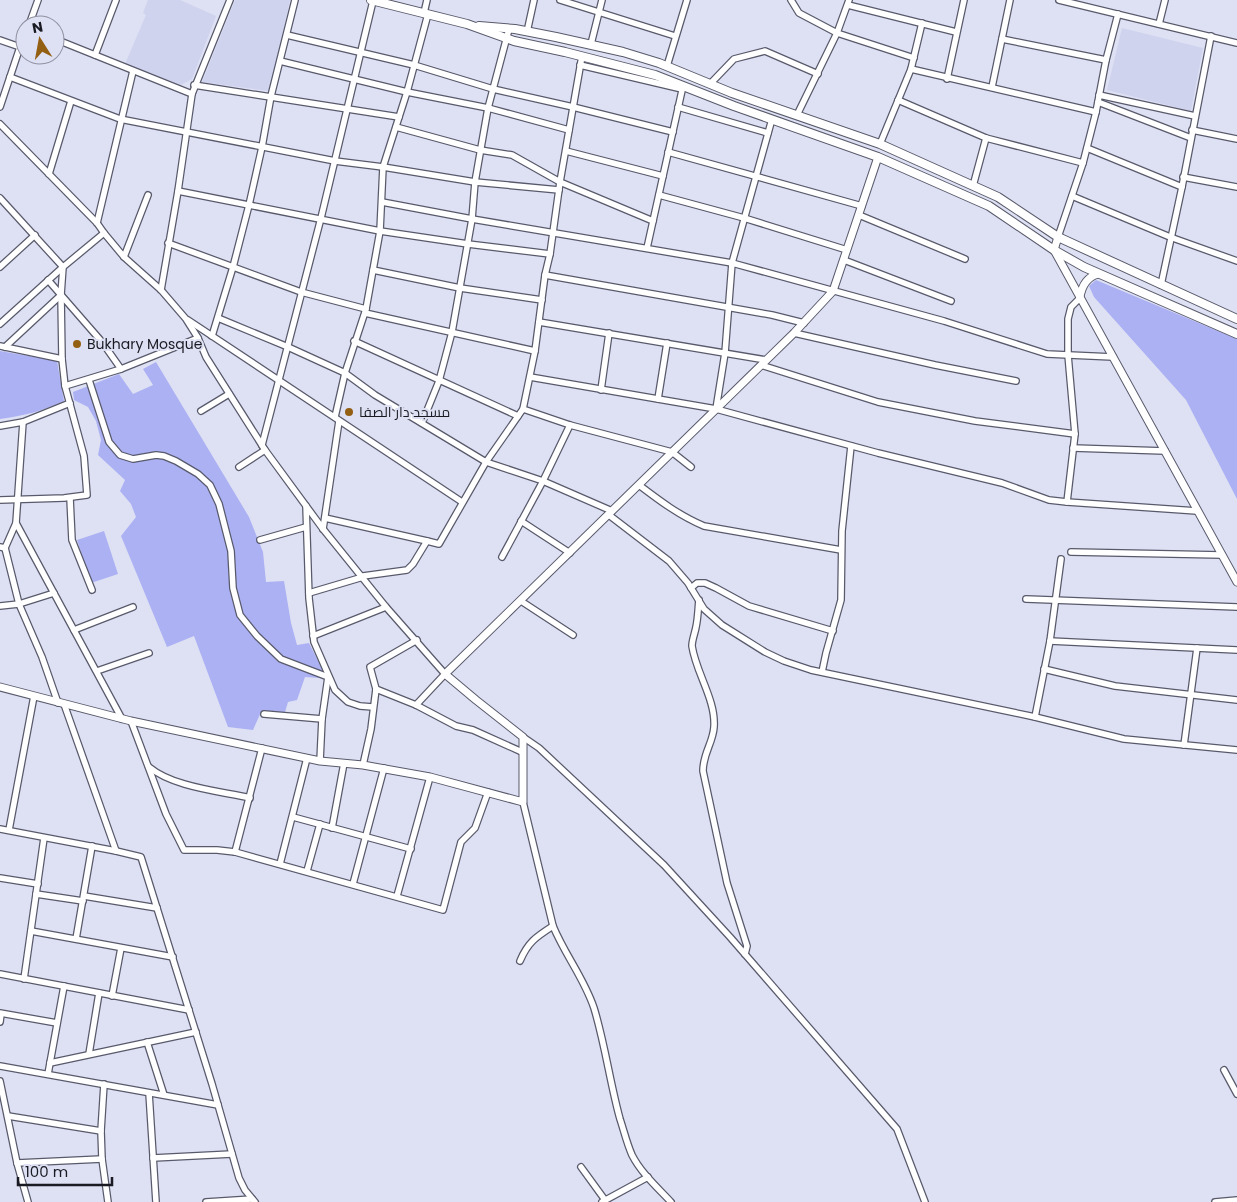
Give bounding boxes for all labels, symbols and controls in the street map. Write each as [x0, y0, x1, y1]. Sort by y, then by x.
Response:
north arrow [15, 15, 65, 65]
text: N [30, 16, 45, 38]
place label: Bukhary Mosque [87, 334, 203, 354]
marker: Bukhary Mosque [71, 338, 83, 350]
place label: مسجد دار الصفا [359, 402, 450, 422]
marker: مسجد دار الصفا [343, 406, 355, 418]
scale bar [18, 1154, 111, 1186]
text: 100 m [25, 1161, 68, 1182]

